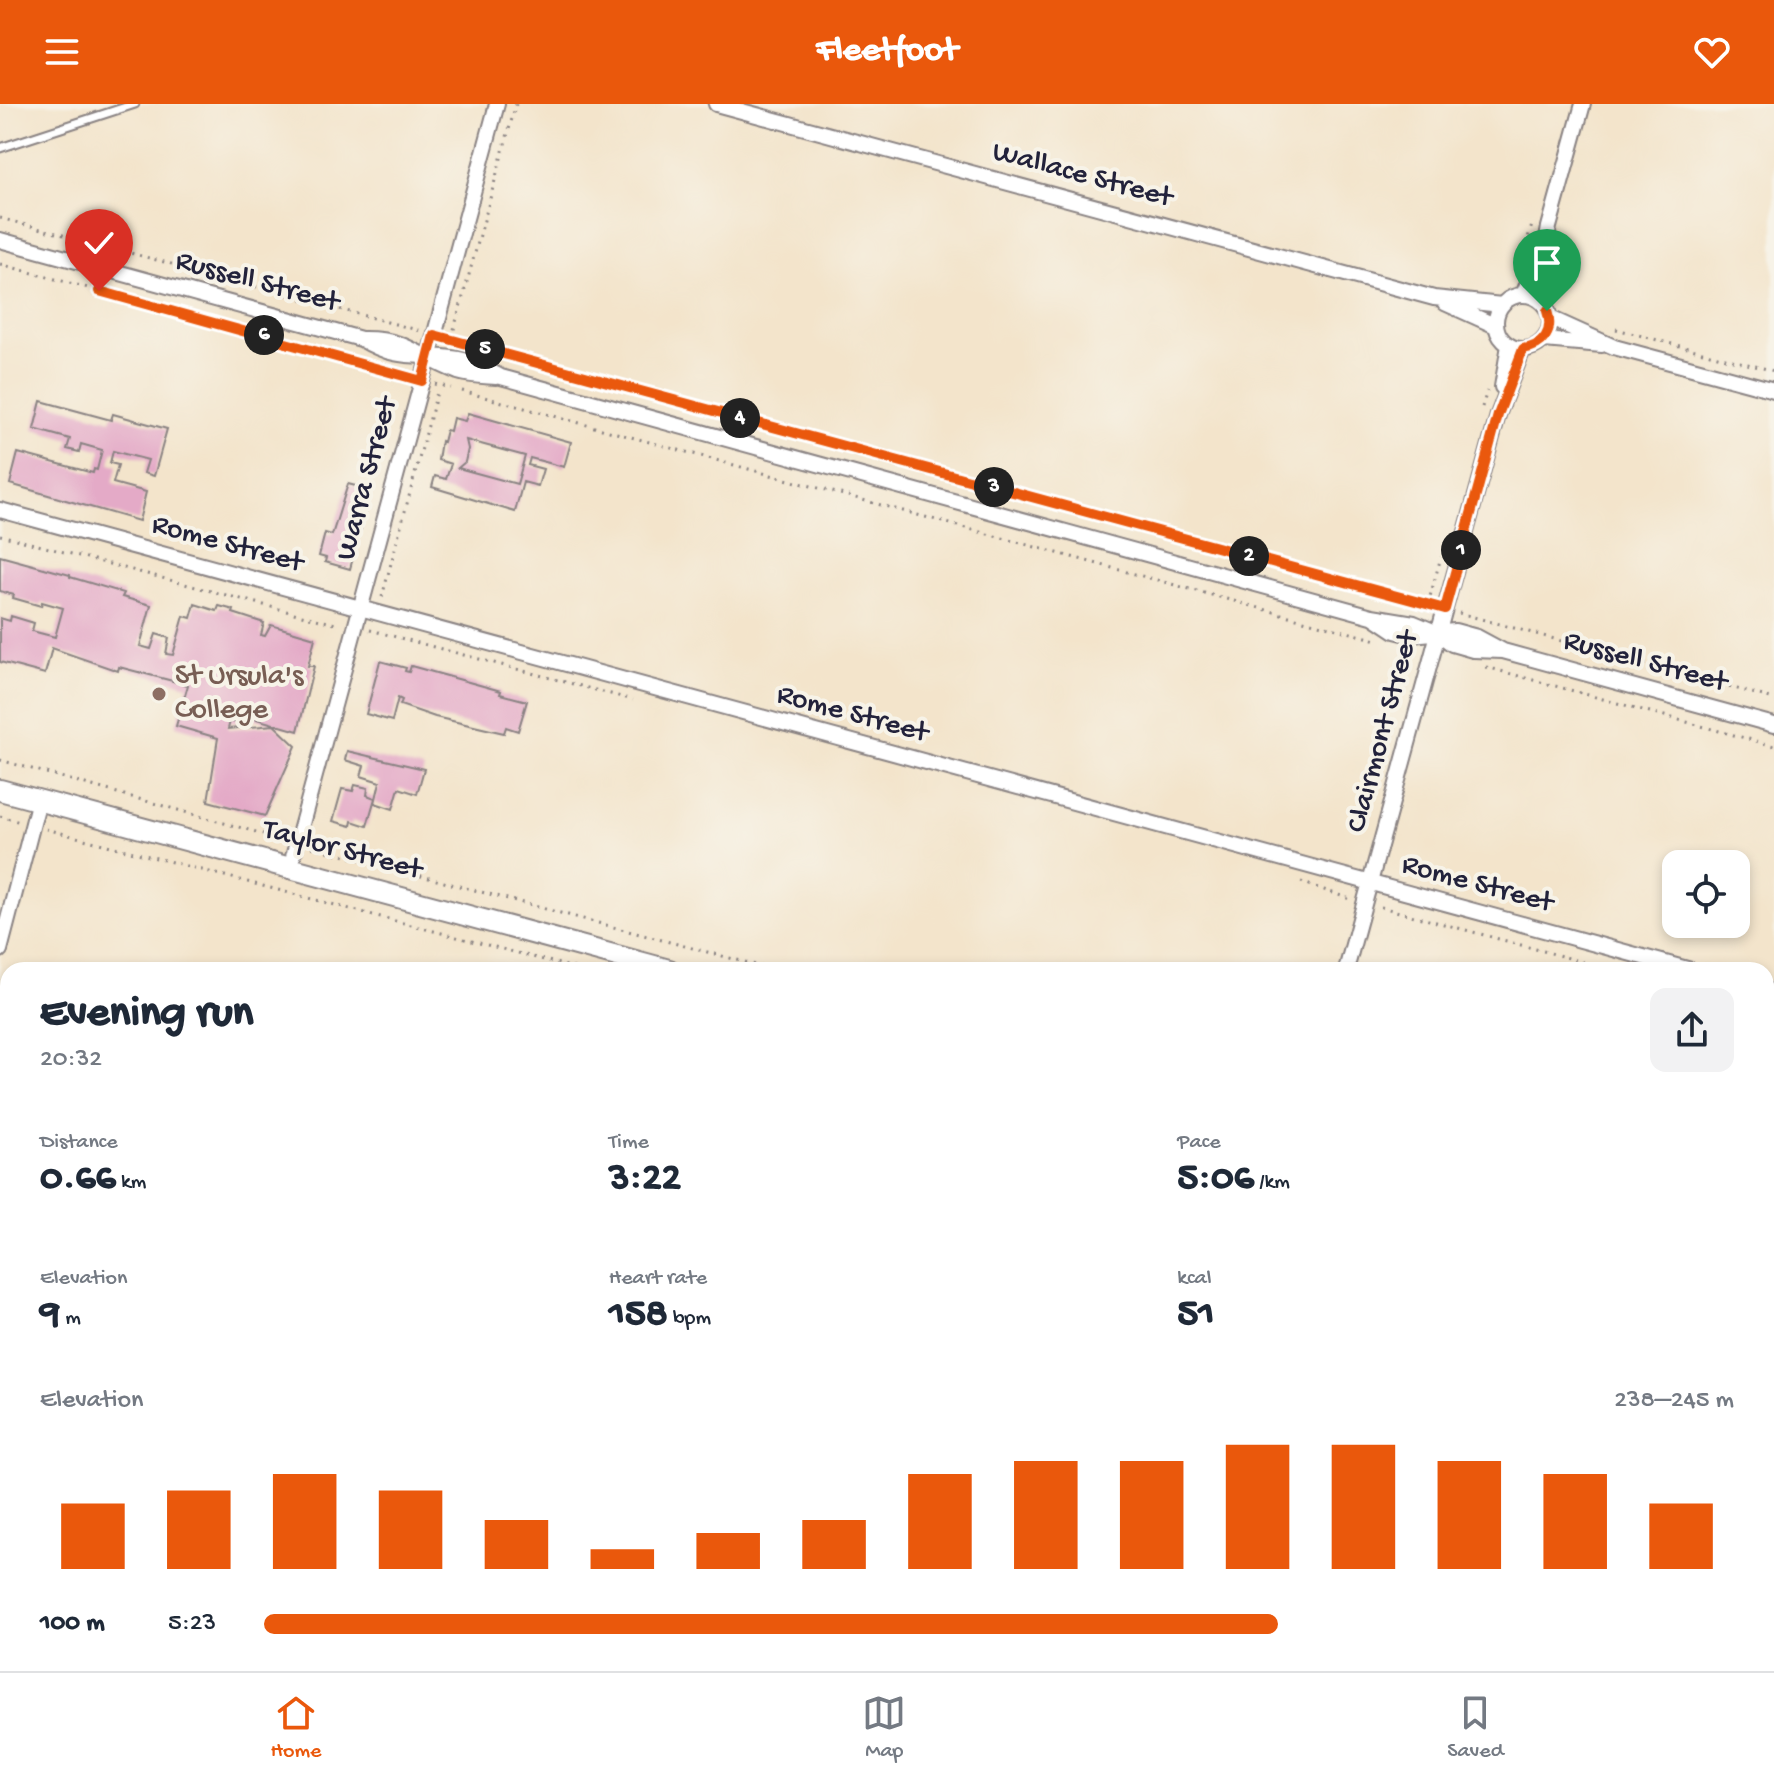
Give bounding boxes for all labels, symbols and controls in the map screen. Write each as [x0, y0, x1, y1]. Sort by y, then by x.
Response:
icon: menu [40, 30, 84, 74]
icon: heart [1690, 30, 1734, 74]
text: Fleetfoot [816, 31, 958, 74]
street label: Wallace Street [988, 135, 1178, 218]
pin [65, 209, 133, 291]
icon: check [77, 221, 121, 265]
pin [1513, 229, 1581, 311]
icon: arrive [1525, 241, 1569, 285]
street label: Russell Street [171, 244, 345, 322]
pin: 6 [244, 315, 284, 355]
text: 6 [258, 322, 270, 348]
pin: 5 [465, 329, 505, 369]
text: 5 [479, 336, 491, 362]
street label: Warra Street [329, 391, 407, 564]
pin: 4 [720, 398, 760, 438]
text: 4 [735, 405, 745, 431]
pin: 3 [974, 467, 1014, 507]
text: 3 [988, 474, 1000, 500]
street label: Rome Street [148, 508, 309, 583]
pin: 1 [1441, 530, 1481, 570]
pin: 2 [1229, 536, 1269, 576]
text: 1 [1457, 537, 1465, 563]
text: 2 [1244, 543, 1254, 569]
street label: Russell Street [1559, 624, 1733, 702]
street label: Clairmont Street [1340, 625, 1428, 837]
place label: St Ursula's College [175, 660, 304, 729]
street label: Rome Street [773, 678, 934, 753]
marker: St Ursula's College [150, 685, 168, 703]
street label: Taylor Street [257, 813, 428, 890]
street label: Rome Street [1398, 848, 1559, 923]
map controls [1662, 850, 1750, 938]
button: locate [1662, 850, 1750, 938]
button: share [1650, 988, 1734, 1072]
text: Evening run [40, 989, 253, 1041]
text: 20:32 [40, 1045, 102, 1076]
text: Distance [40, 1130, 118, 1156]
text: Time [609, 1130, 649, 1156]
text: Pace [1177, 1130, 1221, 1156]
text: 0.66 [40, 1156, 116, 1203]
text: 3:22 [609, 1156, 681, 1203]
text: 5:06 [1177, 1156, 1254, 1203]
text: km [116, 1170, 146, 1196]
text: /km [1254, 1170, 1290, 1196]
text: Elevation [40, 1266, 127, 1292]
text: Heart rate [609, 1266, 707, 1292]
text: kcal [1177, 1266, 1212, 1292]
text: 9 [40, 1292, 60, 1339]
text: 158 [609, 1292, 668, 1339]
text: 51 [1177, 1292, 1215, 1339]
text: m [60, 1306, 81, 1332]
text: bpm [668, 1306, 711, 1332]
text: Elevation [40, 1386, 143, 1417]
text: 238–245 m [1614, 1386, 1734, 1417]
text: 100 m [40, 1609, 105, 1640]
text: 5:23 [168, 1609, 216, 1640]
tab: Home [270, 1691, 321, 1765]
tab: Map [862, 1691, 906, 1765]
tab: Saved [1447, 1691, 1504, 1765]

